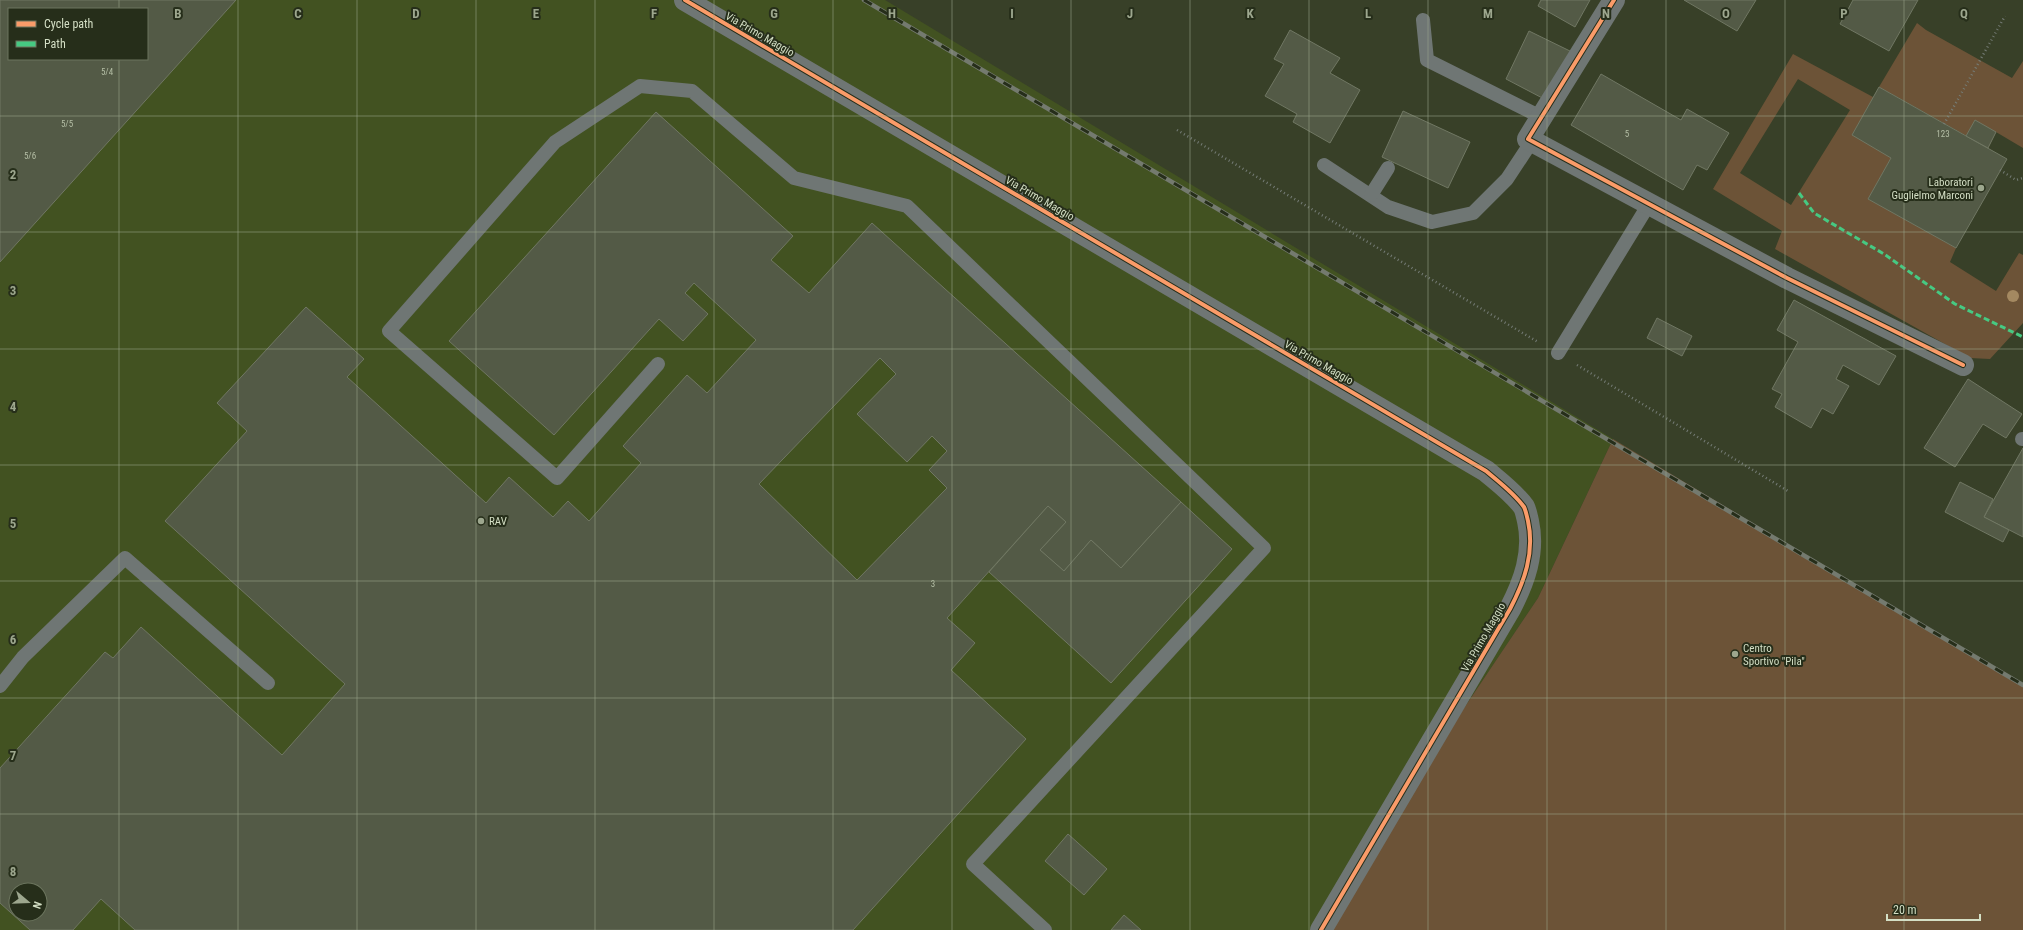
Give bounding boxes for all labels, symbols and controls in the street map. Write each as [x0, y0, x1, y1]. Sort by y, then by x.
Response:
text: B [174, 6, 182, 21]
text: C [294, 6, 302, 21]
text: D [412, 6, 420, 21]
text: E [533, 6, 540, 21]
text: F [651, 6, 657, 21]
text: G [770, 6, 778, 21]
text: H [888, 6, 896, 21]
text: I [1010, 6, 1014, 21]
text: J [1127, 6, 1133, 21]
text: K [1246, 6, 1254, 21]
text: L [1365, 6, 1371, 21]
text: M [1483, 6, 1493, 21]
text: N [1602, 6, 1610, 21]
text: O [1722, 6, 1730, 21]
text: P [1840, 6, 1848, 21]
text: Q [1960, 6, 1968, 21]
legend [8, 8, 148, 60]
street label: Via Primo Maggio [723, 9, 797, 60]
text: Cycle path [44, 17, 94, 31]
text: Path [44, 37, 66, 51]
house number: 5/4 [101, 67, 114, 77]
house number: 5/5 [61, 119, 74, 129]
house number: 5 [1625, 129, 1630, 139]
house number: 123 [1936, 129, 1950, 139]
house number: 5/6 [24, 151, 36, 161]
text: 2 [10, 167, 17, 182]
street label: Via Primo Maggio [1003, 173, 1077, 224]
place label: Laboratori Guglielmo Marconi [1891, 176, 1973, 202]
marker: Laboratori Guglielmo Marconi [1976, 183, 1986, 193]
text: 3 [10, 283, 16, 298]
street label: Via Primo Maggio [1282, 337, 1356, 388]
text: 4 [10, 399, 17, 414]
place label: RAV [489, 515, 507, 528]
text: 5 [10, 516, 17, 531]
marker: RAV [476, 516, 486, 526]
house number: 3 [931, 579, 935, 589]
street label: Via Primo Maggio [1458, 600, 1509, 674]
text: 6 [10, 632, 17, 647]
place label: Centro Sportivo "Pila" [1743, 642, 1805, 668]
marker: Centro Sportivo "Pila" [1730, 649, 1740, 659]
text: 7 [10, 748, 17, 763]
text: 8 [10, 864, 16, 879]
north arrow [8, 882, 48, 922]
scale bar [1887, 896, 1980, 922]
text: N [30, 900, 44, 911]
text: 20 m [1893, 903, 1917, 917]

